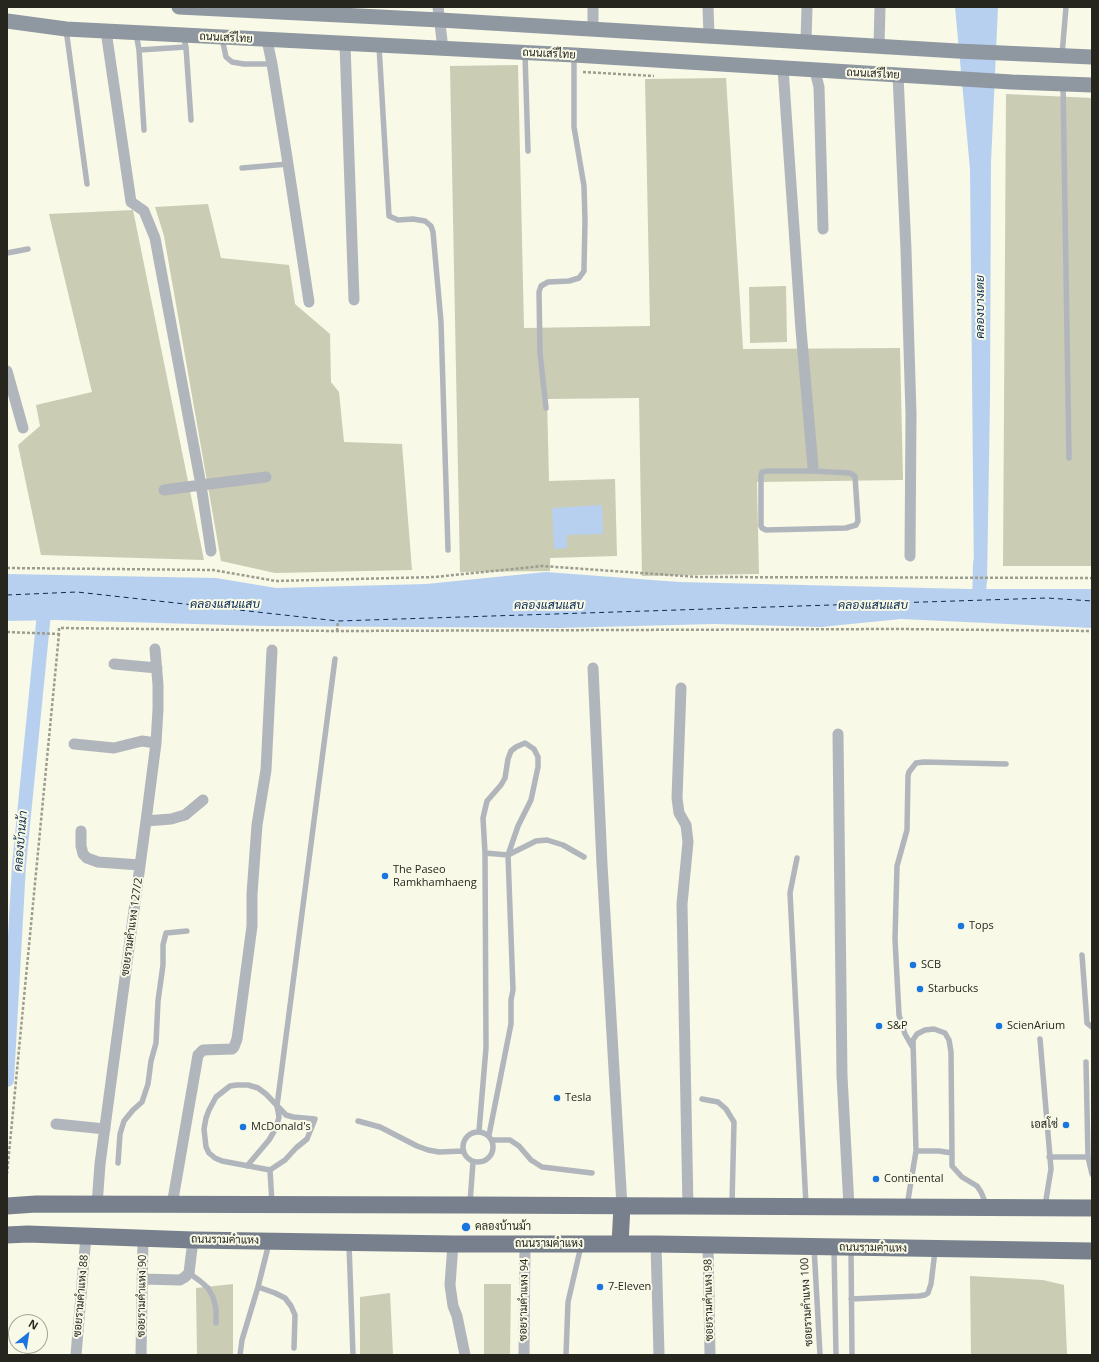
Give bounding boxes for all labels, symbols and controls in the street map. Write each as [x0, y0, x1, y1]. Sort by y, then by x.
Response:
street label: ถนนเสรีไทย [199, 30, 253, 46]
street label: ถนนเสรีไทย [522, 46, 576, 62]
street label: ถนนเสรีไทย [846, 66, 900, 82]
water label: คลองบางเตย [974, 275, 988, 339]
water label: คลองแสนแสบ [190, 598, 260, 612]
water label: คลองแสนแสบ [514, 599, 584, 613]
water label: คลองแสนแสบ [838, 599, 908, 613]
water label: คลองบ้านม้า [11, 810, 31, 872]
place label: The Paseo Ramkhamhaeng [393, 863, 477, 889]
marker: The Paseo Ramkhamhaeng [380, 871, 390, 881]
street label: ซอยรามคำแหง 127/2 [119, 877, 145, 977]
place label: Tops [969, 919, 994, 933]
marker: Tops [956, 921, 966, 931]
place label: SCB [921, 958, 941, 972]
marker: SCB [908, 960, 918, 970]
place label: Starbucks [928, 982, 978, 996]
marker: Starbucks [915, 984, 925, 994]
place label: S&P [887, 1019, 908, 1033]
place label: ScienArium [1007, 1019, 1065, 1033]
marker: S&P [874, 1021, 884, 1031]
marker: ScienArium [994, 1021, 1004, 1031]
place label: Tesla [565, 1091, 591, 1105]
marker: Tesla [552, 1093, 562, 1103]
place label: เอสโซ่ [1031, 1118, 1058, 1132]
place label: McDonald's [251, 1120, 311, 1134]
marker: เอสโซ่ [1061, 1120, 1071, 1130]
marker: McDonald's [238, 1122, 248, 1132]
place label: Continental [884, 1172, 943, 1186]
marker: Continental [871, 1174, 881, 1184]
place label: คลองบ้านม้า [475, 1220, 531, 1234]
marker: คลองบ้านม้า [460, 1221, 472, 1233]
street label: ถนนรามคำแหง [191, 1233, 259, 1247]
street label: ถนนรามคำแหง [515, 1237, 583, 1251]
street label: ถนนรามคำแหง [839, 1241, 907, 1255]
street label: ซอยรามคำแหง 88 [71, 1254, 91, 1338]
street label: ซอยรามคำแหง 90 [135, 1255, 149, 1337]
street label: ซอยรามคำแหง 100 [798, 1257, 816, 1347]
street label: ซอยรามคําแหง 94 [517, 1259, 531, 1341]
street label: ซอยรามคําแหง 98 [702, 1259, 716, 1341]
place label: 7-Eleven [608, 1280, 651, 1294]
marker: 7-Eleven [595, 1282, 605, 1292]
north arrow [8, 1314, 48, 1354]
text: N [26, 1315, 41, 1333]

